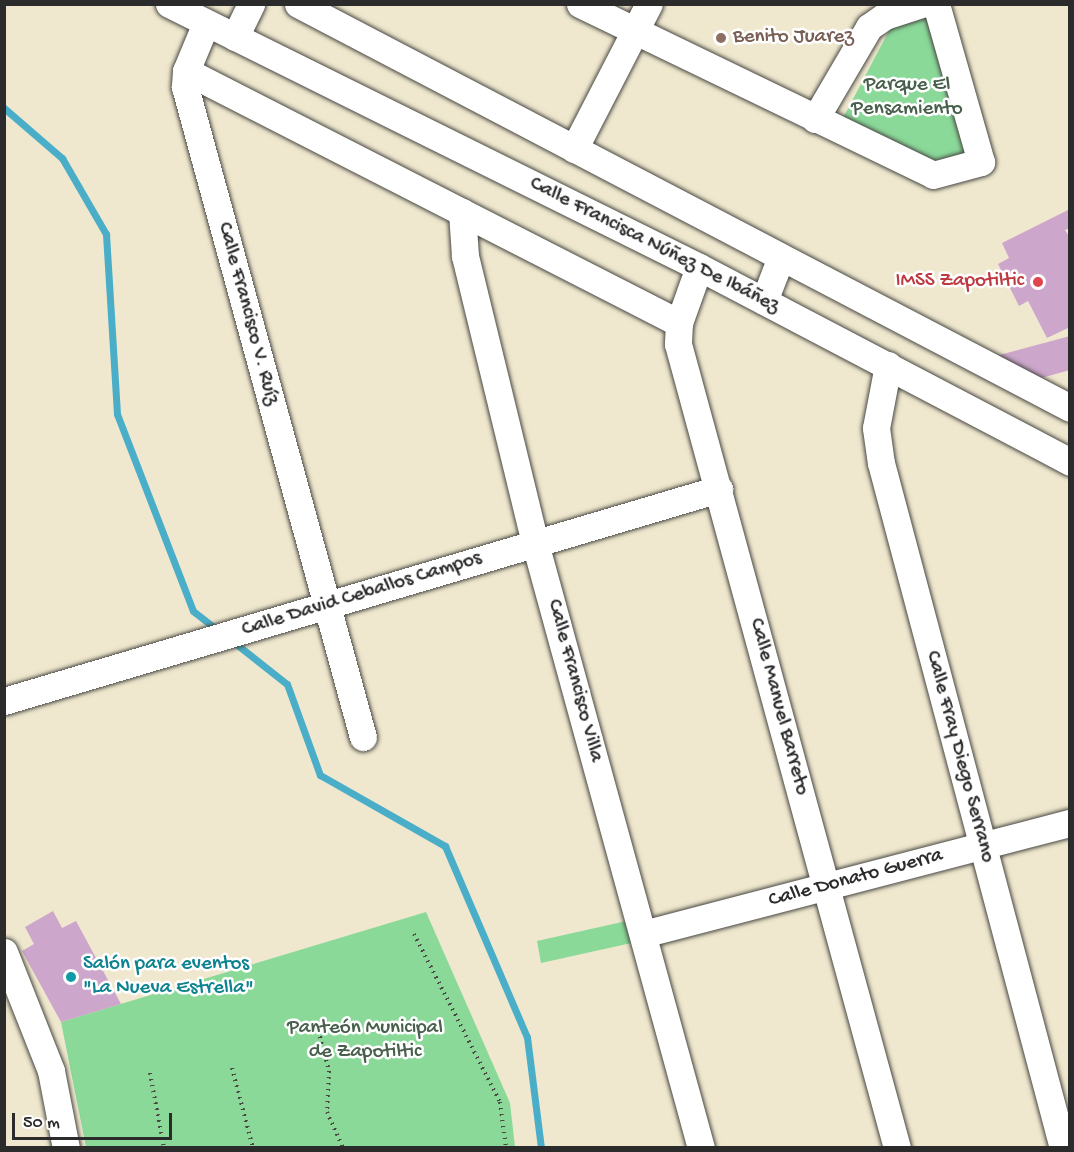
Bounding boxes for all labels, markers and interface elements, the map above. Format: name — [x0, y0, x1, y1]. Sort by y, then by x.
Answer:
place label: Benito Juarez — [733, 25, 854, 51]
marker: Benito Juarez — [714, 31, 728, 45]
park label: Parque El Pensamiento — [851, 73, 963, 123]
street label: Calle Francisca Núñez De Ibáñez — [525, 172, 783, 320]
street label: Calle Francisco V. Ruíz — [210, 220, 284, 408]
place label: IMSS Zapotiltic — [895, 269, 1024, 295]
marker: IMSS Zapotiltic — [1029, 273, 1047, 291]
street label: Calle David Ceballos Campos — [239, 547, 485, 643]
street label: Calle Francisco Villa — [540, 597, 608, 765]
street label: Calle Manuel Barreto — [742, 616, 814, 798]
street label: Calle Fray Diego Serrano — [919, 648, 999, 866]
street label: Calle Donato Guerra — [766, 844, 946, 914]
place label: Salón para eventos "La Nueva Estrella" — [83, 952, 254, 1002]
marker: Salón para eventos "La Nueva Estrella" — [64, 970, 78, 984]
park label: Panteón Municipal de Zapotiltic — [287, 1016, 443, 1066]
scale bar — [15, 1101, 176, 1139]
text: 50 m — [23, 1113, 60, 1134]

